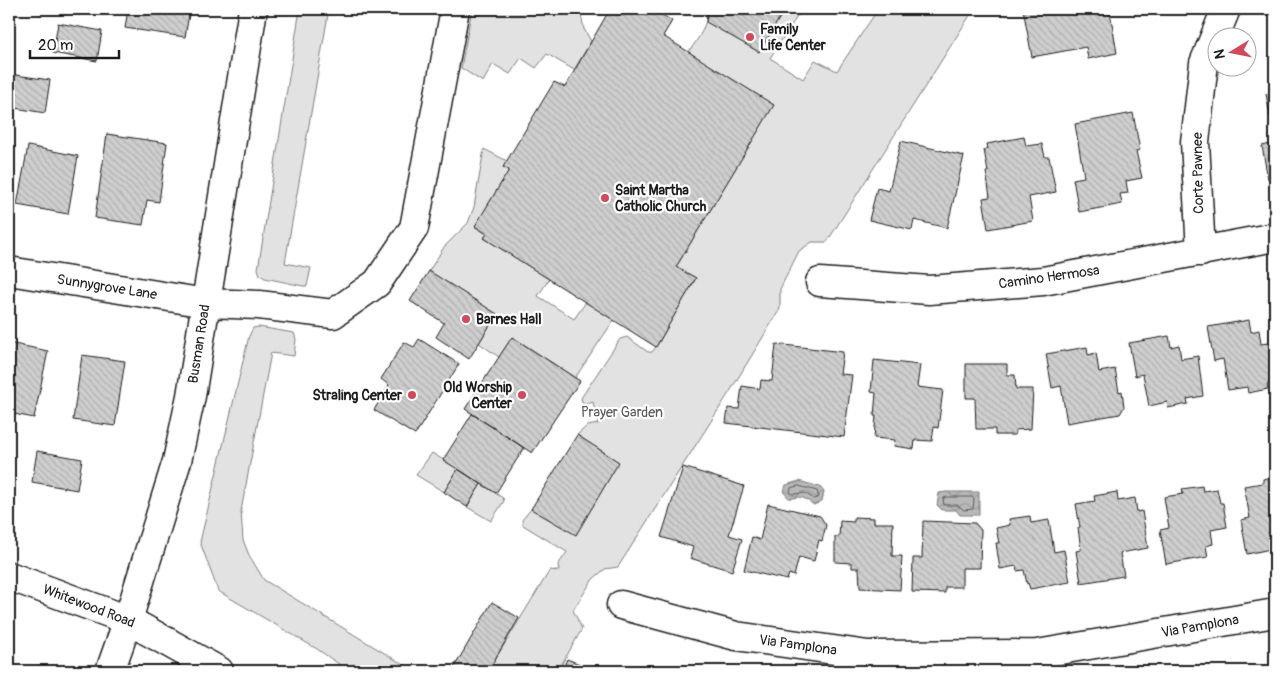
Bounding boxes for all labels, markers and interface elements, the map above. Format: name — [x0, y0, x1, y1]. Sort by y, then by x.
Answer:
place label: Family Life Center — [760, 21, 827, 54]
scale bar — [30, 28, 119, 60]
north arrow — [1206, 28, 1256, 78]
marker: Family Life Center — [744, 31, 756, 43]
text: 20 m — [38, 36, 73, 55]
text: N — [1210, 48, 1229, 60]
street label: Corte Pawnee — [1189, 132, 1207, 214]
place label: Saint Martha Catholic Church — [615, 182, 707, 215]
marker: Saint Martha Catholic Church — [599, 192, 611, 204]
street label: Camino Hermosa — [997, 262, 1101, 292]
street label: Sunnygrove Lane — [56, 271, 158, 303]
street label: Busman Road — [184, 303, 214, 385]
place label: Barnes Hall — [476, 311, 542, 328]
marker: Barnes Hall — [460, 313, 472, 325]
place label: Old Worship Center — [443, 379, 513, 412]
place label: Straling Center — [312, 387, 403, 404]
marker: Straling Center — [406, 389, 418, 401]
marker: Old Worship Center — [516, 389, 528, 401]
park label: Prayer Garden — [581, 404, 663, 421]
street label: Whitewood Road — [41, 581, 137, 631]
street label: Via Pamplona — [1160, 611, 1240, 641]
street label: Via Pamplona — [758, 631, 838, 659]

